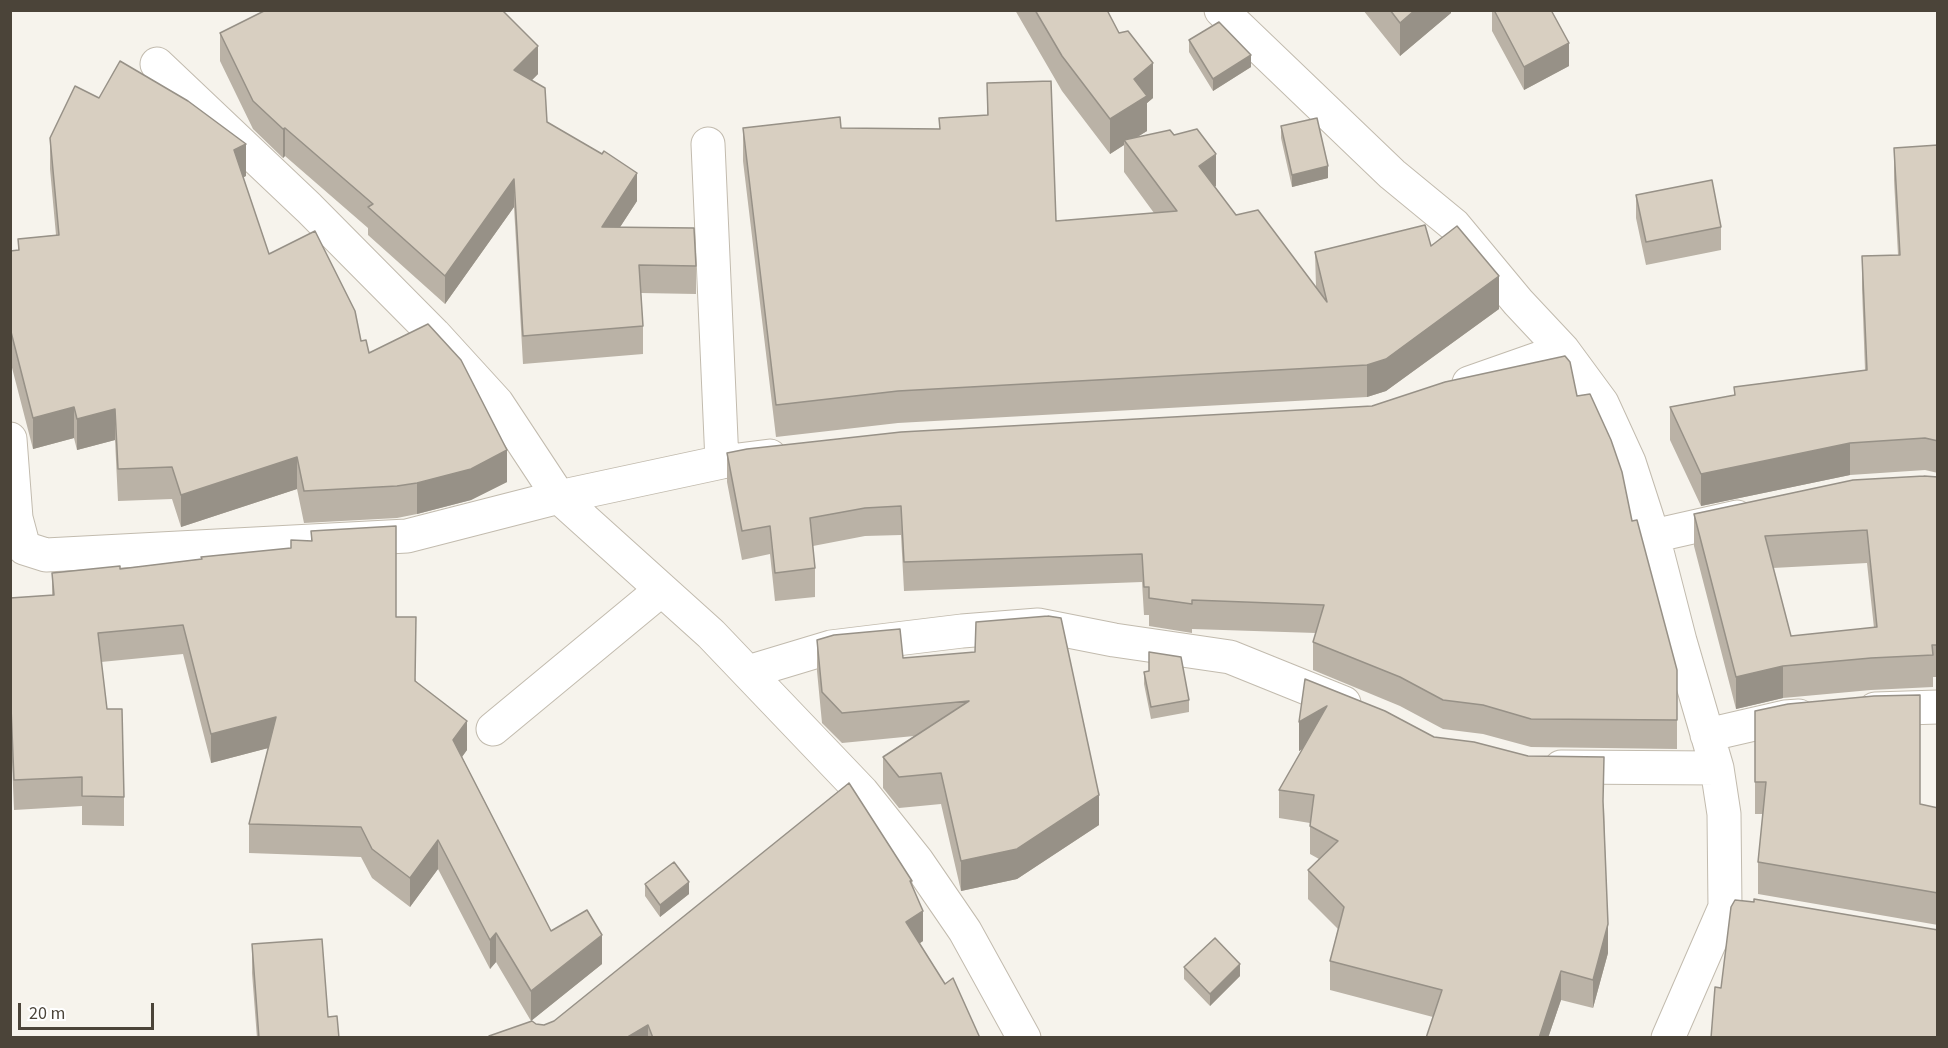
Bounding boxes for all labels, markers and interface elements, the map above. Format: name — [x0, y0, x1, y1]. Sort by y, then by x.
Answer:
scale bar — [21, 991, 158, 1029]
text: 20 m — [29, 1001, 65, 1026]

